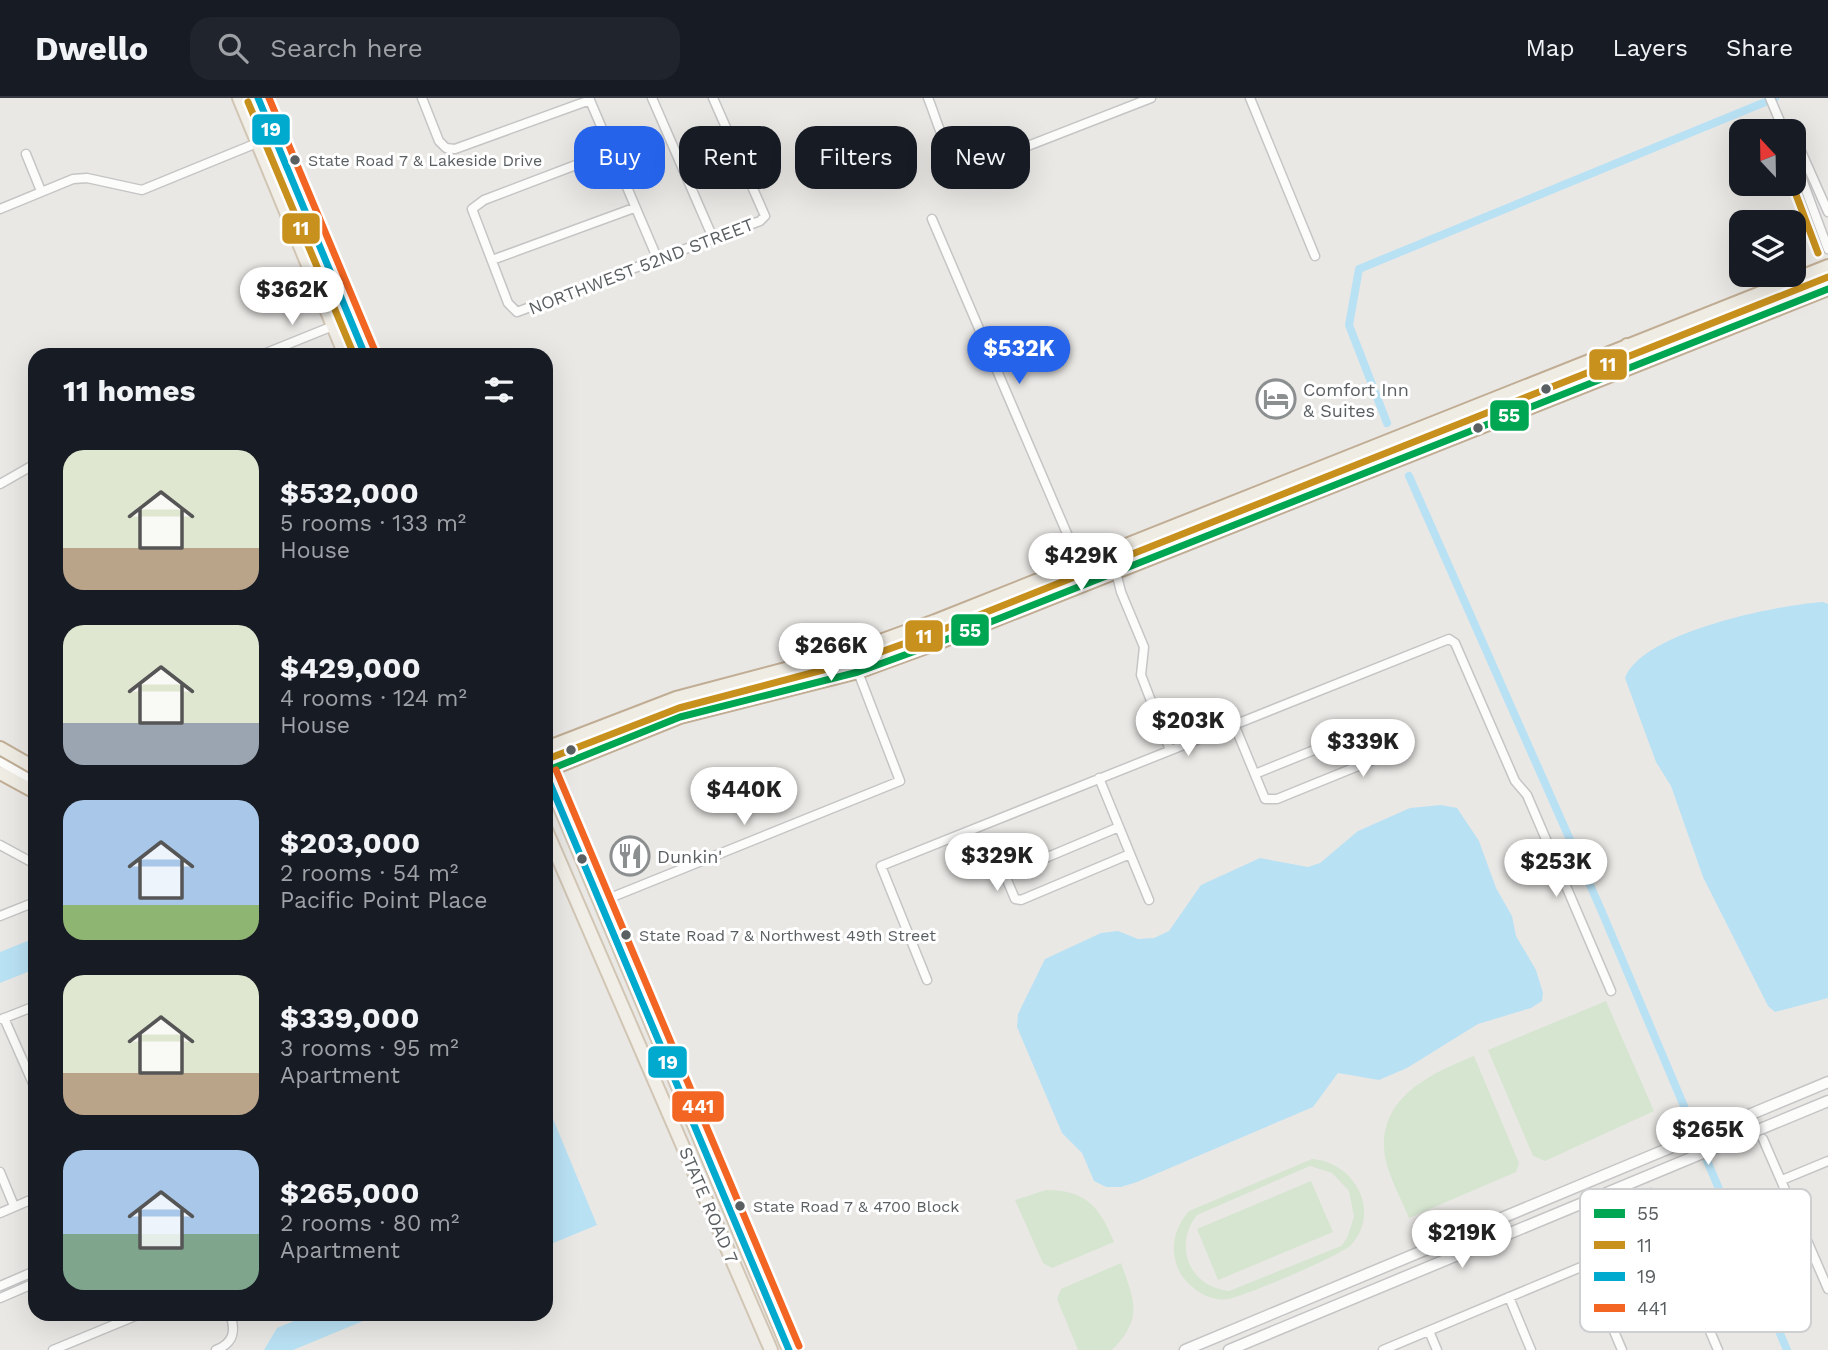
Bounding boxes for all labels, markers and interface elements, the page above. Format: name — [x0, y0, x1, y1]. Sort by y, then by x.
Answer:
search box — [190, 17, 680, 80]
text: Dwello — [35, 29, 148, 68]
icon: search — [214, 29, 252, 67]
text: Search here — [270, 33, 423, 63]
text: Map — [1526, 34, 1574, 62]
text: Layers — [1612, 34, 1688, 62]
text: Share — [1726, 34, 1793, 62]
line badge: 19 — [251, 113, 291, 146]
text: 19 — [261, 118, 281, 141]
north arrow — [1729, 119, 1806, 196]
map controls — [1729, 119, 1806, 287]
chip: Buy — [574, 126, 665, 189]
chip: Rent — [679, 126, 781, 189]
chip: Filters — [795, 126, 917, 189]
chip: New — [931, 126, 1030, 189]
place label: State Road 7 & Lakeside Drive — [308, 151, 542, 170]
marker: State Road 7 & Lakeside Drive — [288, 153, 302, 167]
button: layers — [1729, 210, 1806, 287]
line badge: 11 — [281, 212, 321, 245]
street label: NORTHWEST 52ND STREET — [525, 213, 757, 319]
text: 11 — [293, 217, 309, 240]
pin: $362K — [243, 268, 341, 327]
text: $362K — [256, 276, 328, 303]
pin: $532K — [970, 327, 1068, 386]
text: $532K — [983, 335, 1055, 362]
line badge: 11 — [1588, 348, 1628, 381]
text: 11 — [1600, 353, 1616, 376]
icon: filters — [480, 371, 518, 409]
text: 11 homes — [63, 373, 196, 408]
hotel icon: Comfort Inn & Suites — [1255, 378, 1297, 420]
place label: Comfort Inn & Suites — [1303, 379, 1409, 421]
unlabelled marker — [1539, 382, 1553, 396]
line badge: 55 — [1489, 399, 1530, 432]
text: 55 — [1498, 404, 1520, 427]
unlabelled marker — [1471, 421, 1485, 435]
text: $532,000 — [280, 475, 419, 510]
icon: home — [119, 478, 203, 562]
text: 5 rooms · 133 m² — [280, 510, 466, 537]
pin: $429K — [1032, 533, 1130, 593]
text: House — [280, 537, 350, 564]
text: $429K — [1044, 542, 1118, 569]
line badge: 55 — [950, 613, 990, 647]
line badge: 11 — [904, 619, 944, 653]
text: 55 — [959, 619, 981, 642]
pin: $266K — [782, 624, 880, 683]
text: 11 — [916, 625, 932, 648]
text: $266K — [795, 632, 867, 659]
text: $429,000 — [280, 650, 421, 685]
icon: home — [119, 653, 203, 737]
text: 4 rooms · 124 m² — [280, 685, 467, 712]
pin: $203K — [1139, 698, 1237, 758]
text: $203K — [1152, 707, 1224, 734]
text: House — [280, 712, 350, 739]
pin: $339K — [1314, 720, 1412, 779]
text: $339K — [1327, 728, 1399, 755]
unlabelled marker — [564, 743, 578, 757]
pin: $440K — [695, 768, 793, 827]
text: $440K — [706, 776, 782, 803]
text: $203,000 — [280, 825, 420, 860]
icon: home — [119, 828, 203, 912]
pin: $329K — [948, 834, 1046, 893]
restaurant icon: Dunkin' — [609, 835, 651, 877]
pin: $253K — [1507, 840, 1605, 899]
text: $329K — [961, 842, 1033, 869]
place label: Dunkin' — [657, 846, 722, 867]
text: $253K — [1520, 848, 1592, 875]
unlabelled marker — [575, 852, 589, 866]
text: 2 rooms · 54 m² — [280, 860, 458, 887]
text: Pacific Point Place — [280, 887, 487, 914]
place label: State Road 7 & Northwest 49th Street — [639, 926, 936, 945]
marker: State Road 7 & Northwest 49th Street — [619, 928, 633, 942]
text: $339,000 — [280, 1000, 420, 1035]
icon: home — [119, 1003, 203, 1087]
text: 3 rooms · 95 m² — [280, 1035, 459, 1062]
line badge: 19 — [647, 1045, 688, 1079]
text: 19 — [658, 1051, 678, 1074]
text: Apartment — [280, 1062, 400, 1089]
line badge: 441 — [671, 1090, 725, 1123]
text: 441 — [682, 1095, 714, 1118]
pin: $265K — [1659, 1108, 1757, 1167]
text: $265K — [1672, 1116, 1744, 1143]
street label: STATE ROAD 7 — [675, 1144, 743, 1266]
text: $265,000 — [280, 1175, 419, 1210]
icon: home — [119, 1178, 203, 1262]
legend — [1580, 1189, 1811, 1332]
place label: State Road 7 & 4700 Block — [753, 1197, 959, 1216]
marker: State Road 7 & 4700 Block — [733, 1199, 747, 1213]
text: 55 — [1637, 1202, 1659, 1225]
text: 2 rooms · 80 m² — [280, 1210, 459, 1237]
pin: $219K — [1413, 1210, 1511, 1270]
text: $219K — [1428, 1219, 1496, 1246]
text: 11 — [1637, 1234, 1652, 1257]
text: Apartment — [280, 1237, 400, 1264]
text: 19 — [1637, 1265, 1656, 1288]
text: 441 — [1637, 1297, 1667, 1320]

